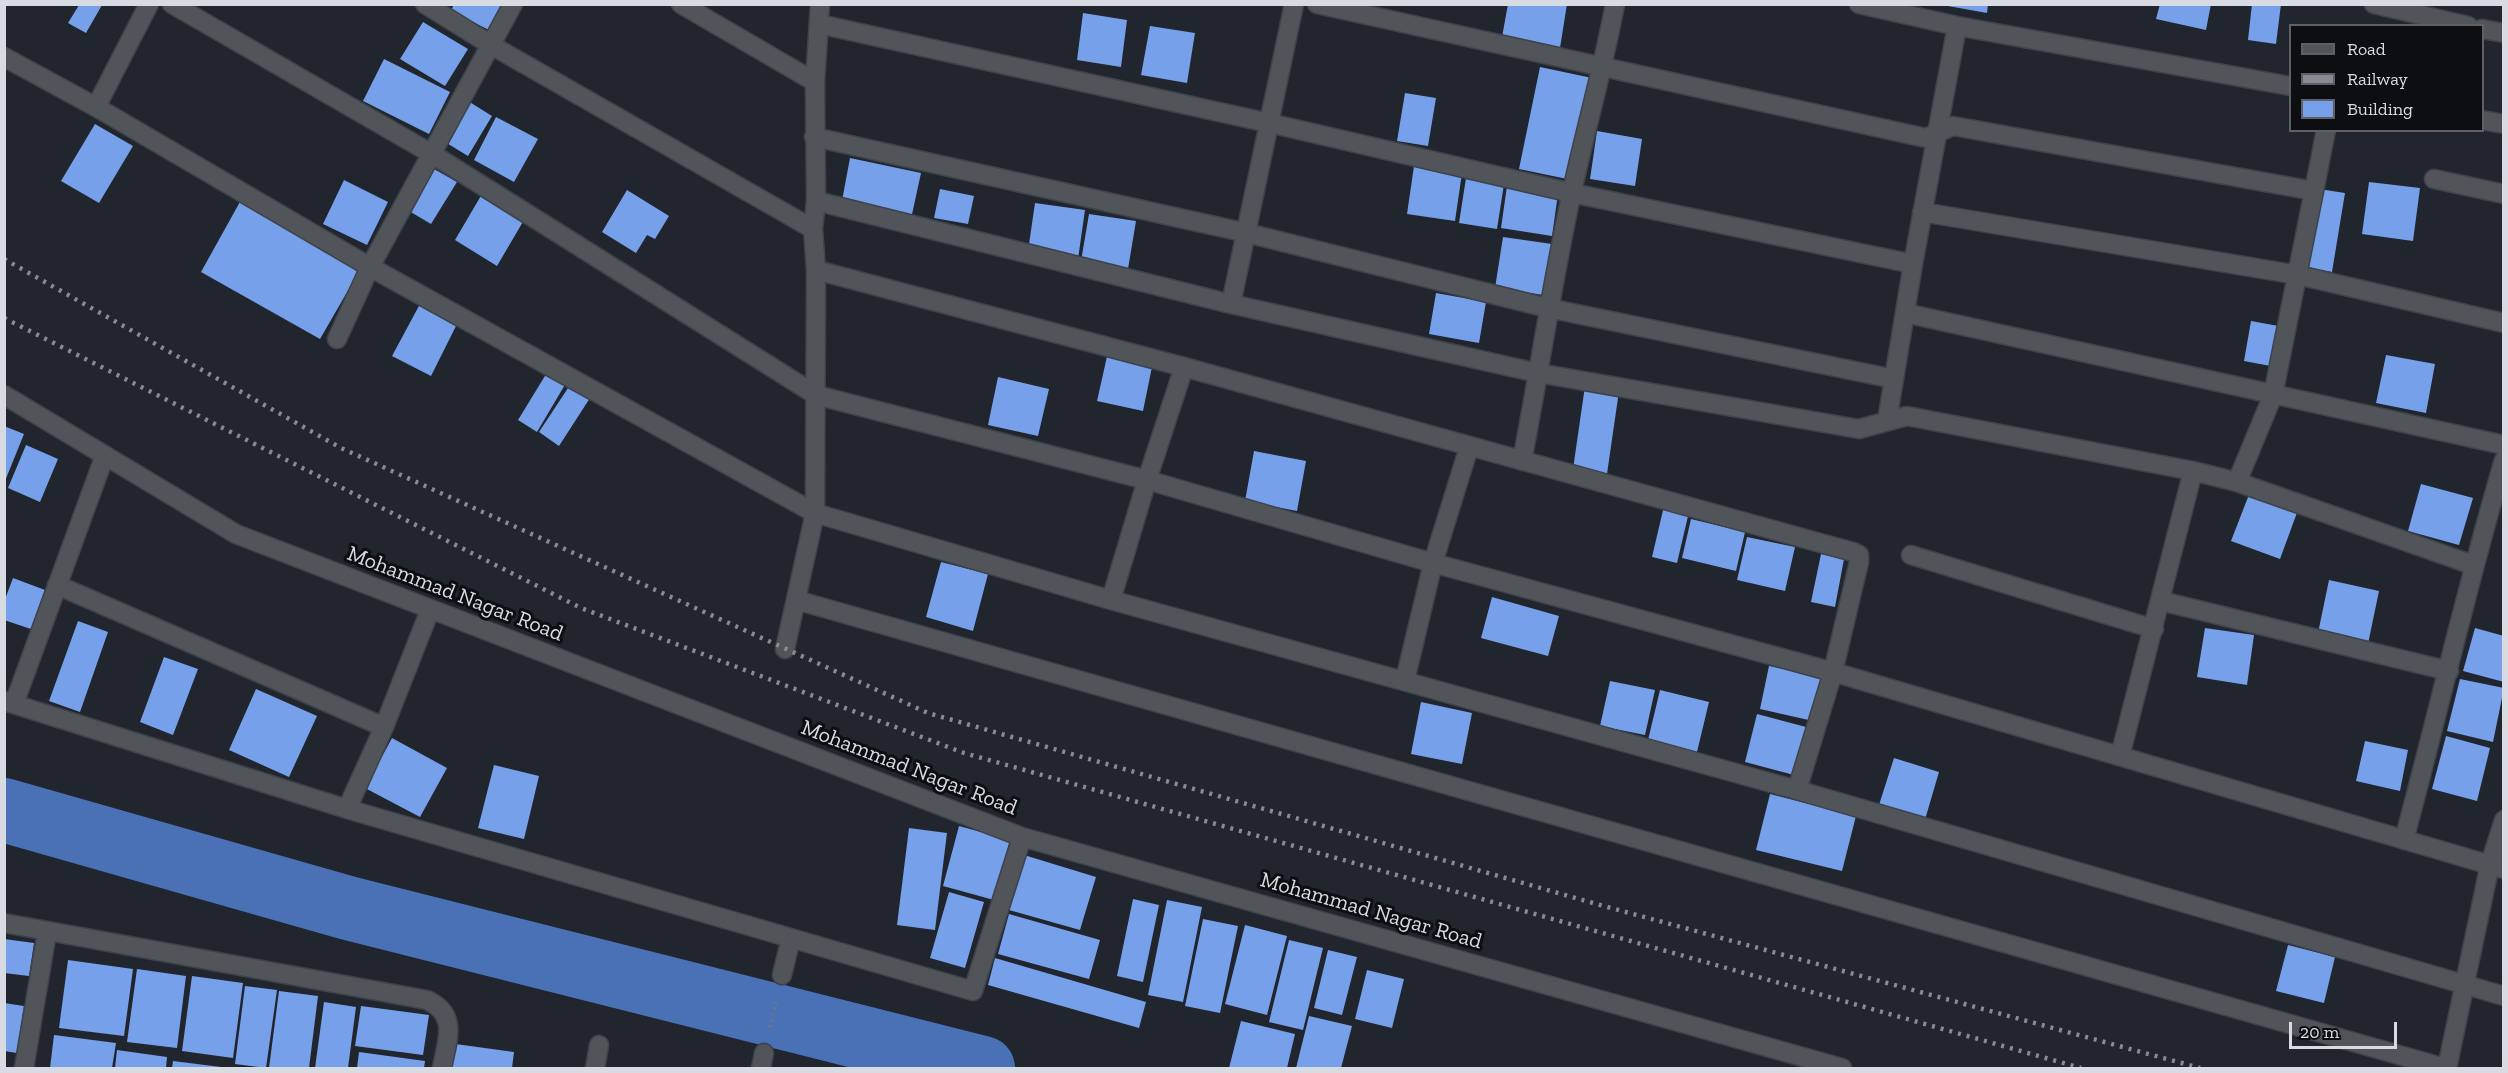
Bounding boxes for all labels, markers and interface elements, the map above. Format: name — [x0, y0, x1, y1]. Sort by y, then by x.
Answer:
legend — [2289, 24, 2484, 132]
text: Road — [2347, 38, 2386, 60]
text: Railway — [2347, 68, 2408, 90]
text: Building — [2347, 98, 2413, 120]
street label: Mohammad Nagar Road — [343, 541, 567, 647]
street label: Mohammad Nagar Road — [797, 715, 1021, 821]
street label: Mohammad Nagar Road — [1257, 867, 1485, 955]
scale bar — [2292, 1010, 2400, 1048]
text: 20 m — [2300, 1021, 2339, 1043]

